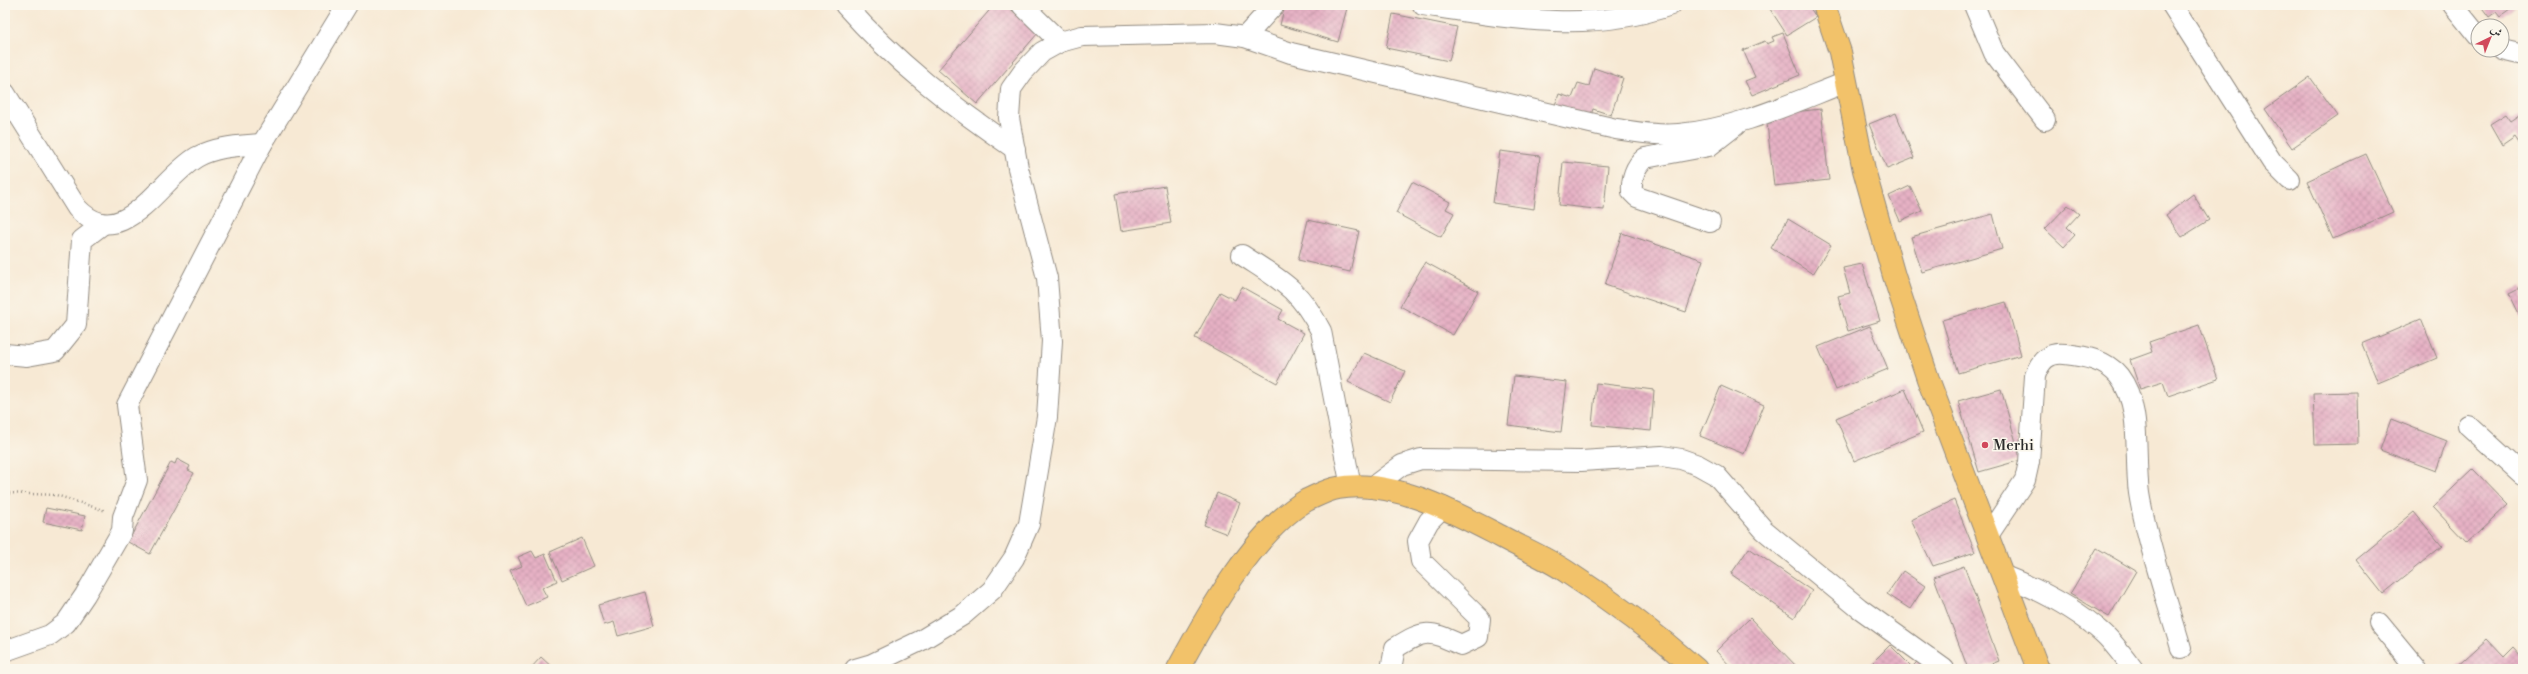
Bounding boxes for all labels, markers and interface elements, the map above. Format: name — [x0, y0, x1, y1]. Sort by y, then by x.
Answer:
north arrow — [2470, 18, 2510, 58]
text: ش — [2487, 23, 2505, 40]
place label: Merhi — [1993, 436, 2034, 455]
marker: Merhi — [1980, 440, 1990, 450]

